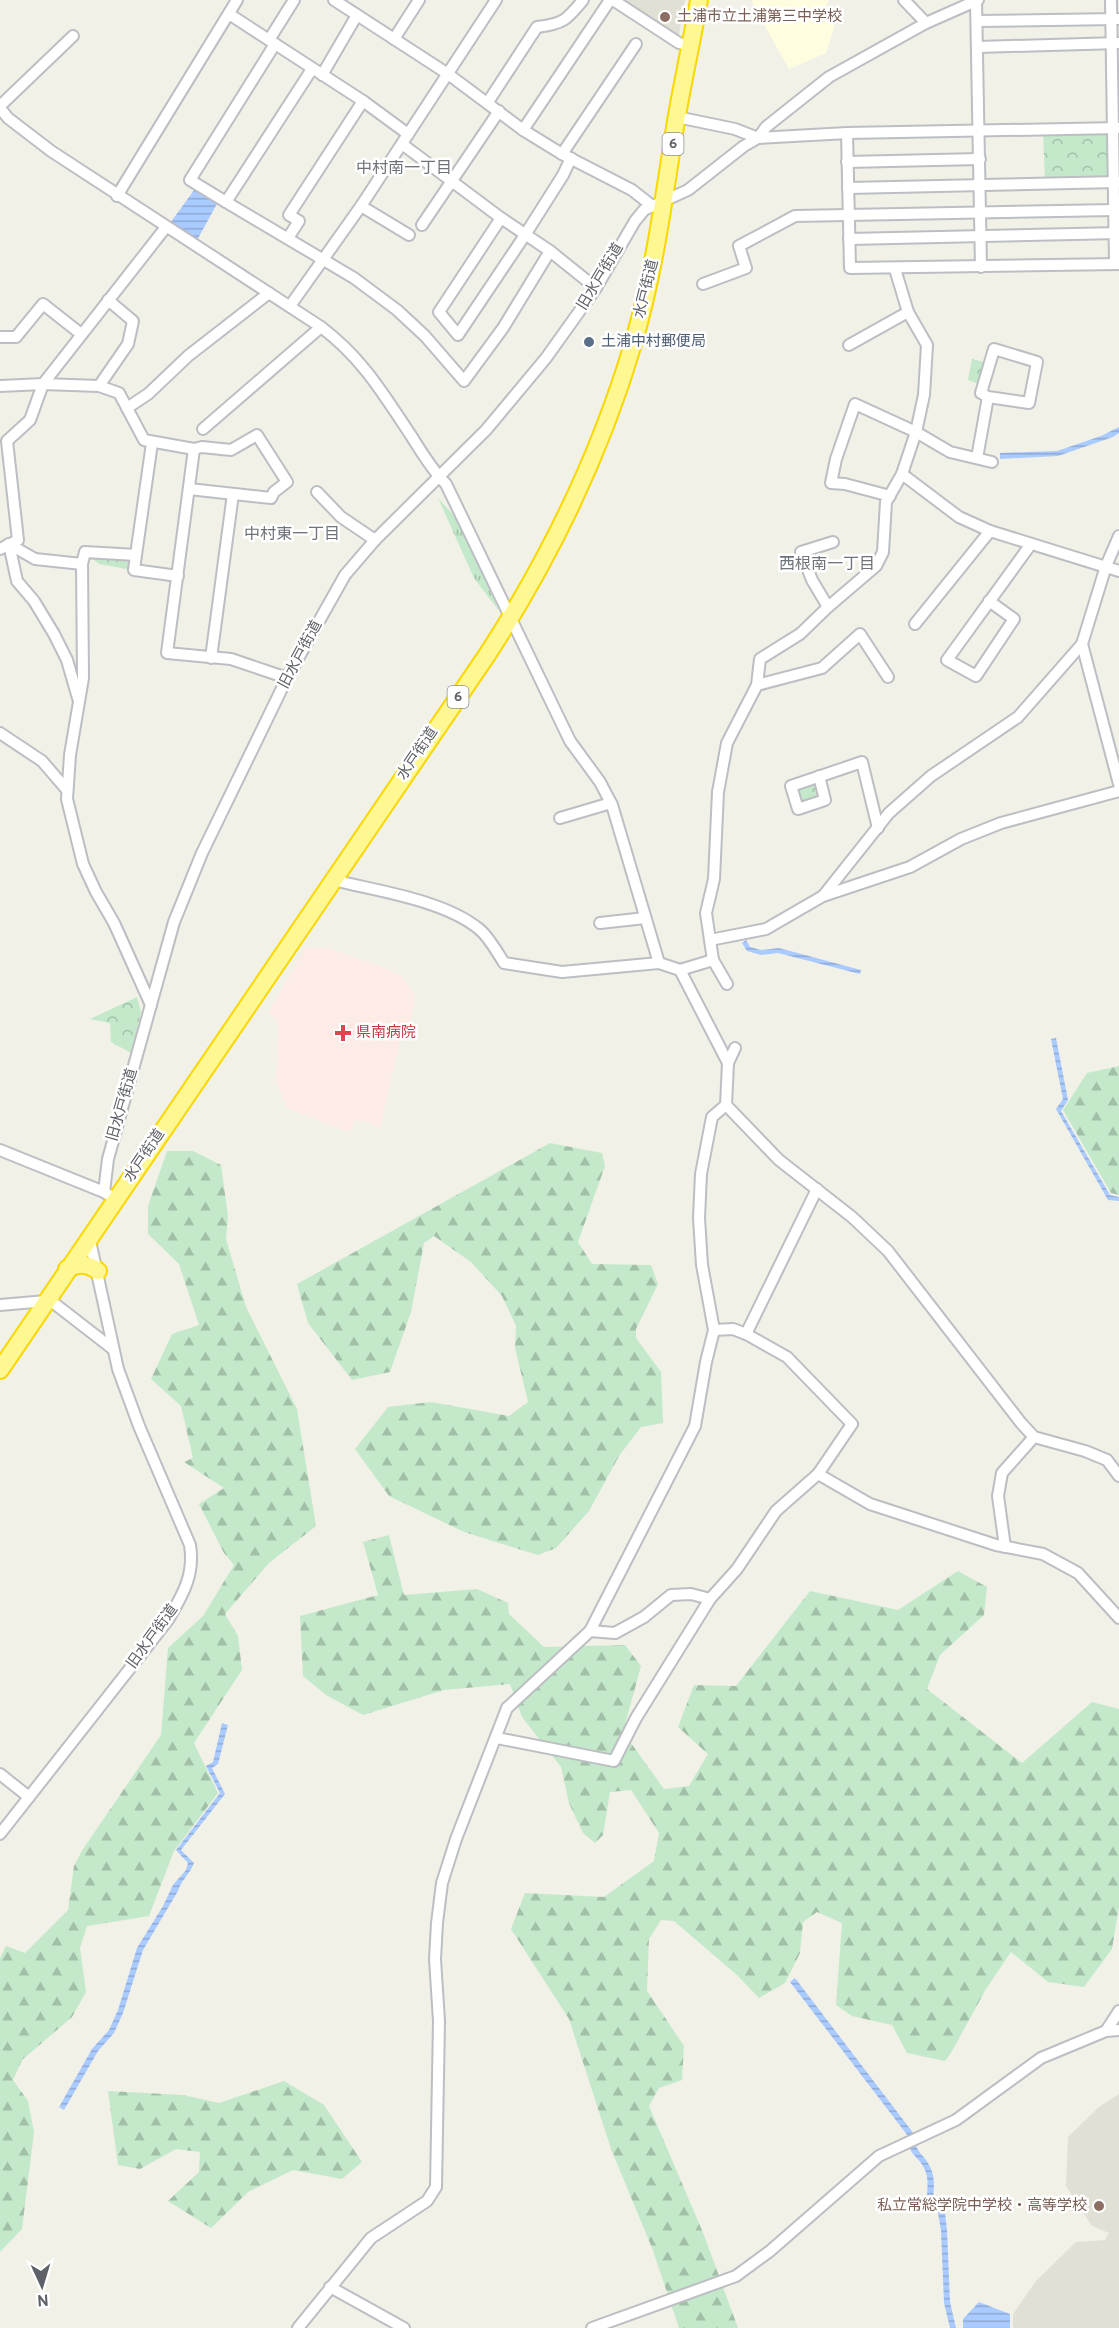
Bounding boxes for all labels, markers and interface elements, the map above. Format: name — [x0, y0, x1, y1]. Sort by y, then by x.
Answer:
place label: 土浦市立土浦第三中学校 — [677, 7, 842, 27]
marker: 土浦市立土浦第三中学校 — [658, 10, 672, 24]
road number: 6 — [662, 133, 684, 155]
district label: 中村南一丁目 — [356, 159, 452, 179]
street label: 旧水戸街道 — [574, 240, 628, 314]
street label: 水戸街道 — [631, 258, 663, 320]
place label: 土浦中村郵便局 — [601, 332, 706, 352]
marker: 土浦中村郵便局 — [582, 335, 596, 349]
district label: 中村東一丁目 — [244, 525, 340, 545]
district label: 西根南一丁目 — [779, 555, 875, 575]
street label: 旧水戸街道 — [275, 617, 327, 693]
road number: 6 — [448, 686, 468, 708]
street label: 水戸街道 — [393, 724, 443, 784]
marker: 県南病院 — [334, 1024, 352, 1042]
place label: 県南病院 — [356, 1024, 416, 1043]
street label: 旧水戸街道 — [104, 1066, 142, 1144]
street label: 水戸街道 — [120, 1126, 170, 1186]
street label: 旧水戸街道 — [123, 1601, 183, 1673]
place label: 私立常総学院中学校・高等学校 — [877, 2197, 1087, 2216]
marker: 私立常総学院中学校・高等学校 — [1092, 2199, 1106, 2213]
north arrow — [12, 2256, 72, 2316]
text: N — [36, 2289, 49, 2309]

